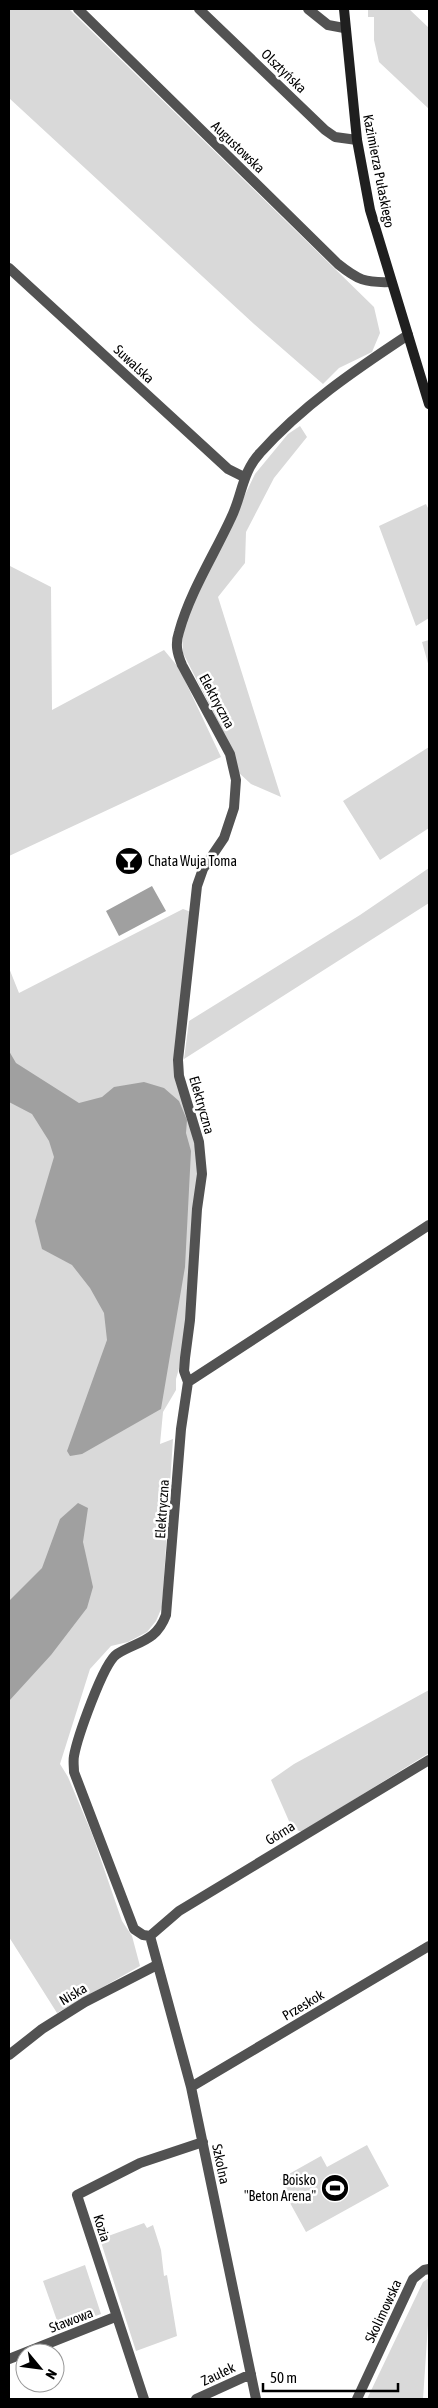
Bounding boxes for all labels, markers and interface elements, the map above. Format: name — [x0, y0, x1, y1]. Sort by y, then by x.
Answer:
street label: Olsztyńska — [258, 46, 310, 96]
street label: Kazimierza Pułaskiego — [360, 113, 398, 229]
street label: Augustowska — [208, 118, 268, 176]
street label: Suwalska — [111, 342, 157, 386]
street label: Elektryczna — [196, 671, 238, 731]
bar icon: Chata Wuja Toma — [114, 846, 144, 876]
place label: Chata Wuja Toma — [148, 853, 237, 869]
street label: Elektryczna — [186, 1074, 218, 1136]
street label: Elektryczna — [152, 1479, 172, 1539]
street label: Górna — [262, 1818, 298, 1848]
street label: Niska — [56, 1980, 90, 2008]
street label: Przeskok — [279, 1986, 327, 2024]
street label: Szkolna — [209, 2143, 233, 2185]
place label: Boisko "Beton Arena" — [244, 2172, 316, 2204]
sports icon: Boisko "Beton Arena" — [320, 2173, 350, 2203]
street label: Kozia — [90, 2212, 114, 2244]
street label: Skolimowska — [361, 2277, 405, 2345]
street label: Stawowa — [47, 2304, 95, 2336]
north arrow — [15, 2343, 65, 2393]
street label: Zaułek — [198, 2359, 238, 2389]
scale bar — [263, 2360, 398, 2392]
text: N — [42, 2367, 60, 2382]
text: 50 m — [270, 2369, 297, 2386]

